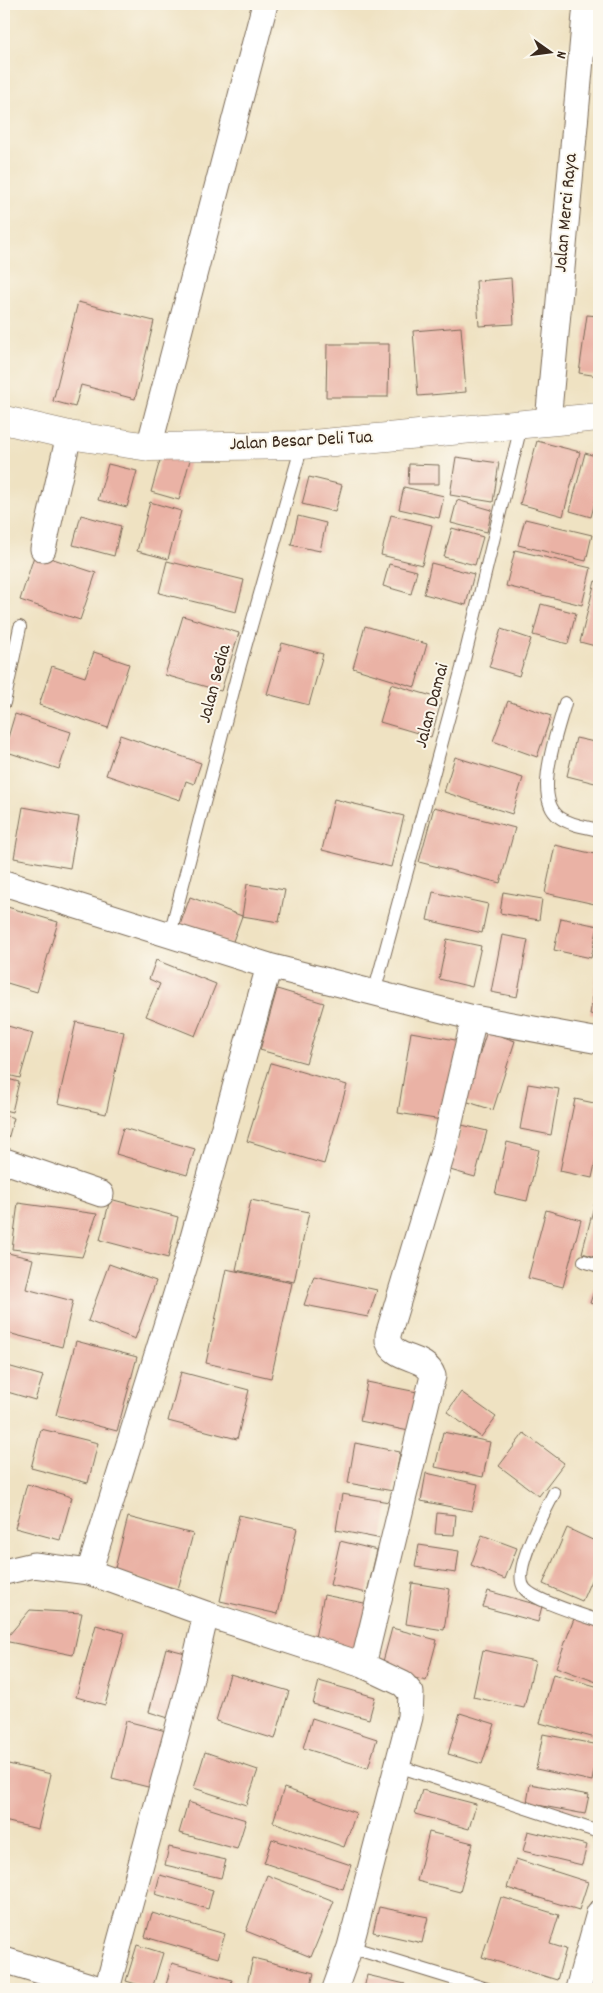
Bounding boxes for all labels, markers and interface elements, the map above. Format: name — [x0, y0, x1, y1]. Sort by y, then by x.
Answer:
north arrow — [526, 28, 576, 78]
text: N — [550, 49, 571, 61]
street label: Jalan Merci Raya — [548, 151, 586, 274]
street label: Jalan Besar Deli Tua — [229, 425, 374, 459]
street label: Jalan Sedia — [193, 641, 240, 726]
street label: Jalan Damai — [409, 660, 457, 751]

